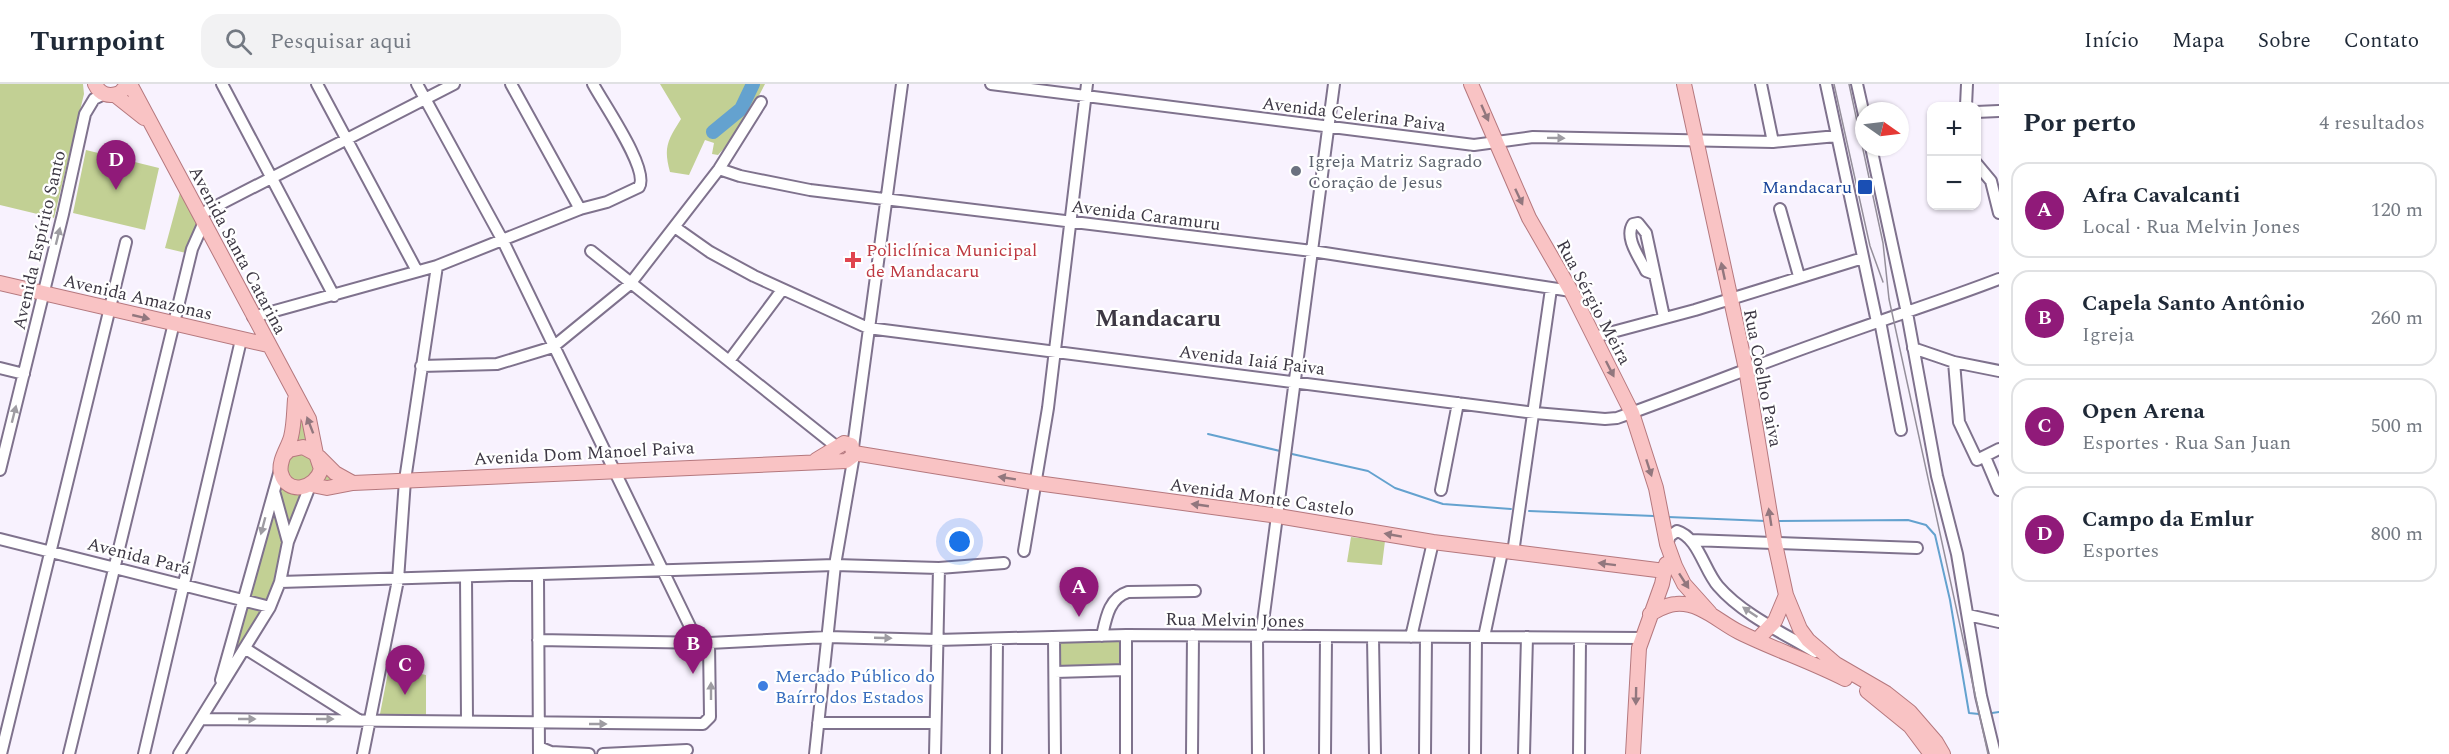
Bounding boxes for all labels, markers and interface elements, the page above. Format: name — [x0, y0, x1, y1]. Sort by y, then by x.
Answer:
search box — [201, 14, 621, 68]
text: Turnpoint — [30, 20, 165, 63]
icon: search — [222, 25, 255, 58]
text: Pesquisar aqui — [270, 25, 412, 58]
text: Início — [2084, 25, 2139, 57]
text: Mapa — [2172, 25, 2225, 57]
text: Sobre — [2258, 25, 2311, 57]
text: Contato — [2344, 25, 2419, 57]
street label: Avenida Celerina Paiva — [1261, 90, 1447, 139]
north arrow — [1855, 102, 1909, 156]
map controls — [1927, 102, 1981, 210]
button: + — [1927, 102, 1981, 156]
text: Por perto — [2023, 103, 2136, 143]
one-way arrow — [1481, 104, 1490, 122]
text: 4 resultados — [2319, 108, 2425, 138]
one-way arrow — [1546, 133, 1565, 142]
pin: D — [96, 141, 136, 190]
street label: Avenida Espírito Santo — [6, 148, 73, 333]
place label: Igreja Matriz Sagrado Coração de Jesus — [1308, 148, 1482, 196]
button: − — [1927, 156, 1981, 210]
street label: Avenida Santa Catarina — [182, 161, 294, 339]
marker: Igreja Matriz Sagrado Coração de Jesus — [1289, 164, 1303, 178]
place label: Mandacaru — [1762, 174, 1852, 201]
marker: Mandacaru — [1856, 178, 1874, 196]
text: Afra Cavalcanti — [2082, 179, 2240, 212]
one-way arrow — [1514, 188, 1524, 206]
street label: Avenida Caramuru — [1070, 193, 1222, 238]
text: A — [2037, 195, 2052, 225]
text: 120 m — [2371, 195, 2423, 225]
text: Local · Rua Melvin Jones — [2082, 212, 2300, 242]
one-way arrow — [53, 227, 63, 245]
street label: Rua Sérgio Meira — [1549, 235, 1638, 370]
place label: Policlínica Municipal de Mandacaru — [866, 237, 1037, 285]
marker: Policlínica Municipal de Mandacaru — [844, 251, 862, 269]
one-way arrow — [1718, 261, 1727, 280]
street label: Avenida Amazonas — [61, 267, 215, 328]
text: Capela Santo Antônio — [2082, 287, 2305, 320]
district label: Mandacaru — [1095, 301, 1221, 337]
text: B — [2037, 303, 2052, 333]
text: 260 m — [2371, 303, 2423, 333]
street label: Rua Coelho Paiva — [1736, 307, 1789, 450]
one-way arrow — [131, 313, 150, 322]
text: Igreja — [2082, 320, 2134, 350]
street label: Avenida Iaiá Paiva — [1177, 338, 1327, 383]
one-way arrow — [1605, 361, 1615, 378]
text: Open Arena — [2082, 395, 2205, 428]
one-way arrow — [10, 404, 20, 423]
text: C — [2037, 411, 2052, 441]
text: 500 m — [2371, 411, 2423, 441]
one-way arrow — [304, 416, 314, 434]
text: Esportes · Rua San Juan — [2082, 428, 2291, 458]
street label: Avenida Dom Manoel Paiva — [473, 434, 695, 473]
one-way arrow — [1645, 459, 1654, 477]
street label: Avenida Monte Castelo — [1168, 471, 1356, 524]
one-way arrow — [998, 474, 1017, 483]
one-way arrow — [1191, 500, 1210, 510]
text: Campo da Emlur — [2082, 503, 2254, 536]
one-way arrow — [1765, 508, 1774, 527]
one-way arrow — [258, 517, 268, 535]
text: D — [2036, 519, 2053, 549]
text: 800 m — [2371, 519, 2423, 549]
your location — [945, 527, 974, 556]
one-way arrow — [1383, 530, 1402, 539]
street label: Avenida Pará — [84, 531, 194, 582]
text: Esportes — [2082, 536, 2159, 566]
one-way arrow — [1597, 560, 1616, 569]
pin: A — [1060, 568, 1098, 617]
one-way arrow — [1678, 573, 1689, 589]
street label: Rua Melvin Jones — [1165, 606, 1305, 635]
one-way arrow — [1742, 607, 1758, 618]
pin: B — [674, 624, 712, 674]
one-way arrow — [873, 634, 892, 643]
pin: C — [386, 646, 424, 695]
place label: Mercado Público do Baírro dos Estados — [775, 663, 935, 711]
marker: Mercado Público do Baírro dos Estados — [756, 679, 770, 693]
one-way arrow — [706, 681, 716, 700]
one-way arrow — [1631, 686, 1640, 705]
one-way arrow — [238, 714, 257, 724]
one-way arrow — [316, 714, 335, 724]
one-way arrow — [588, 719, 607, 729]

